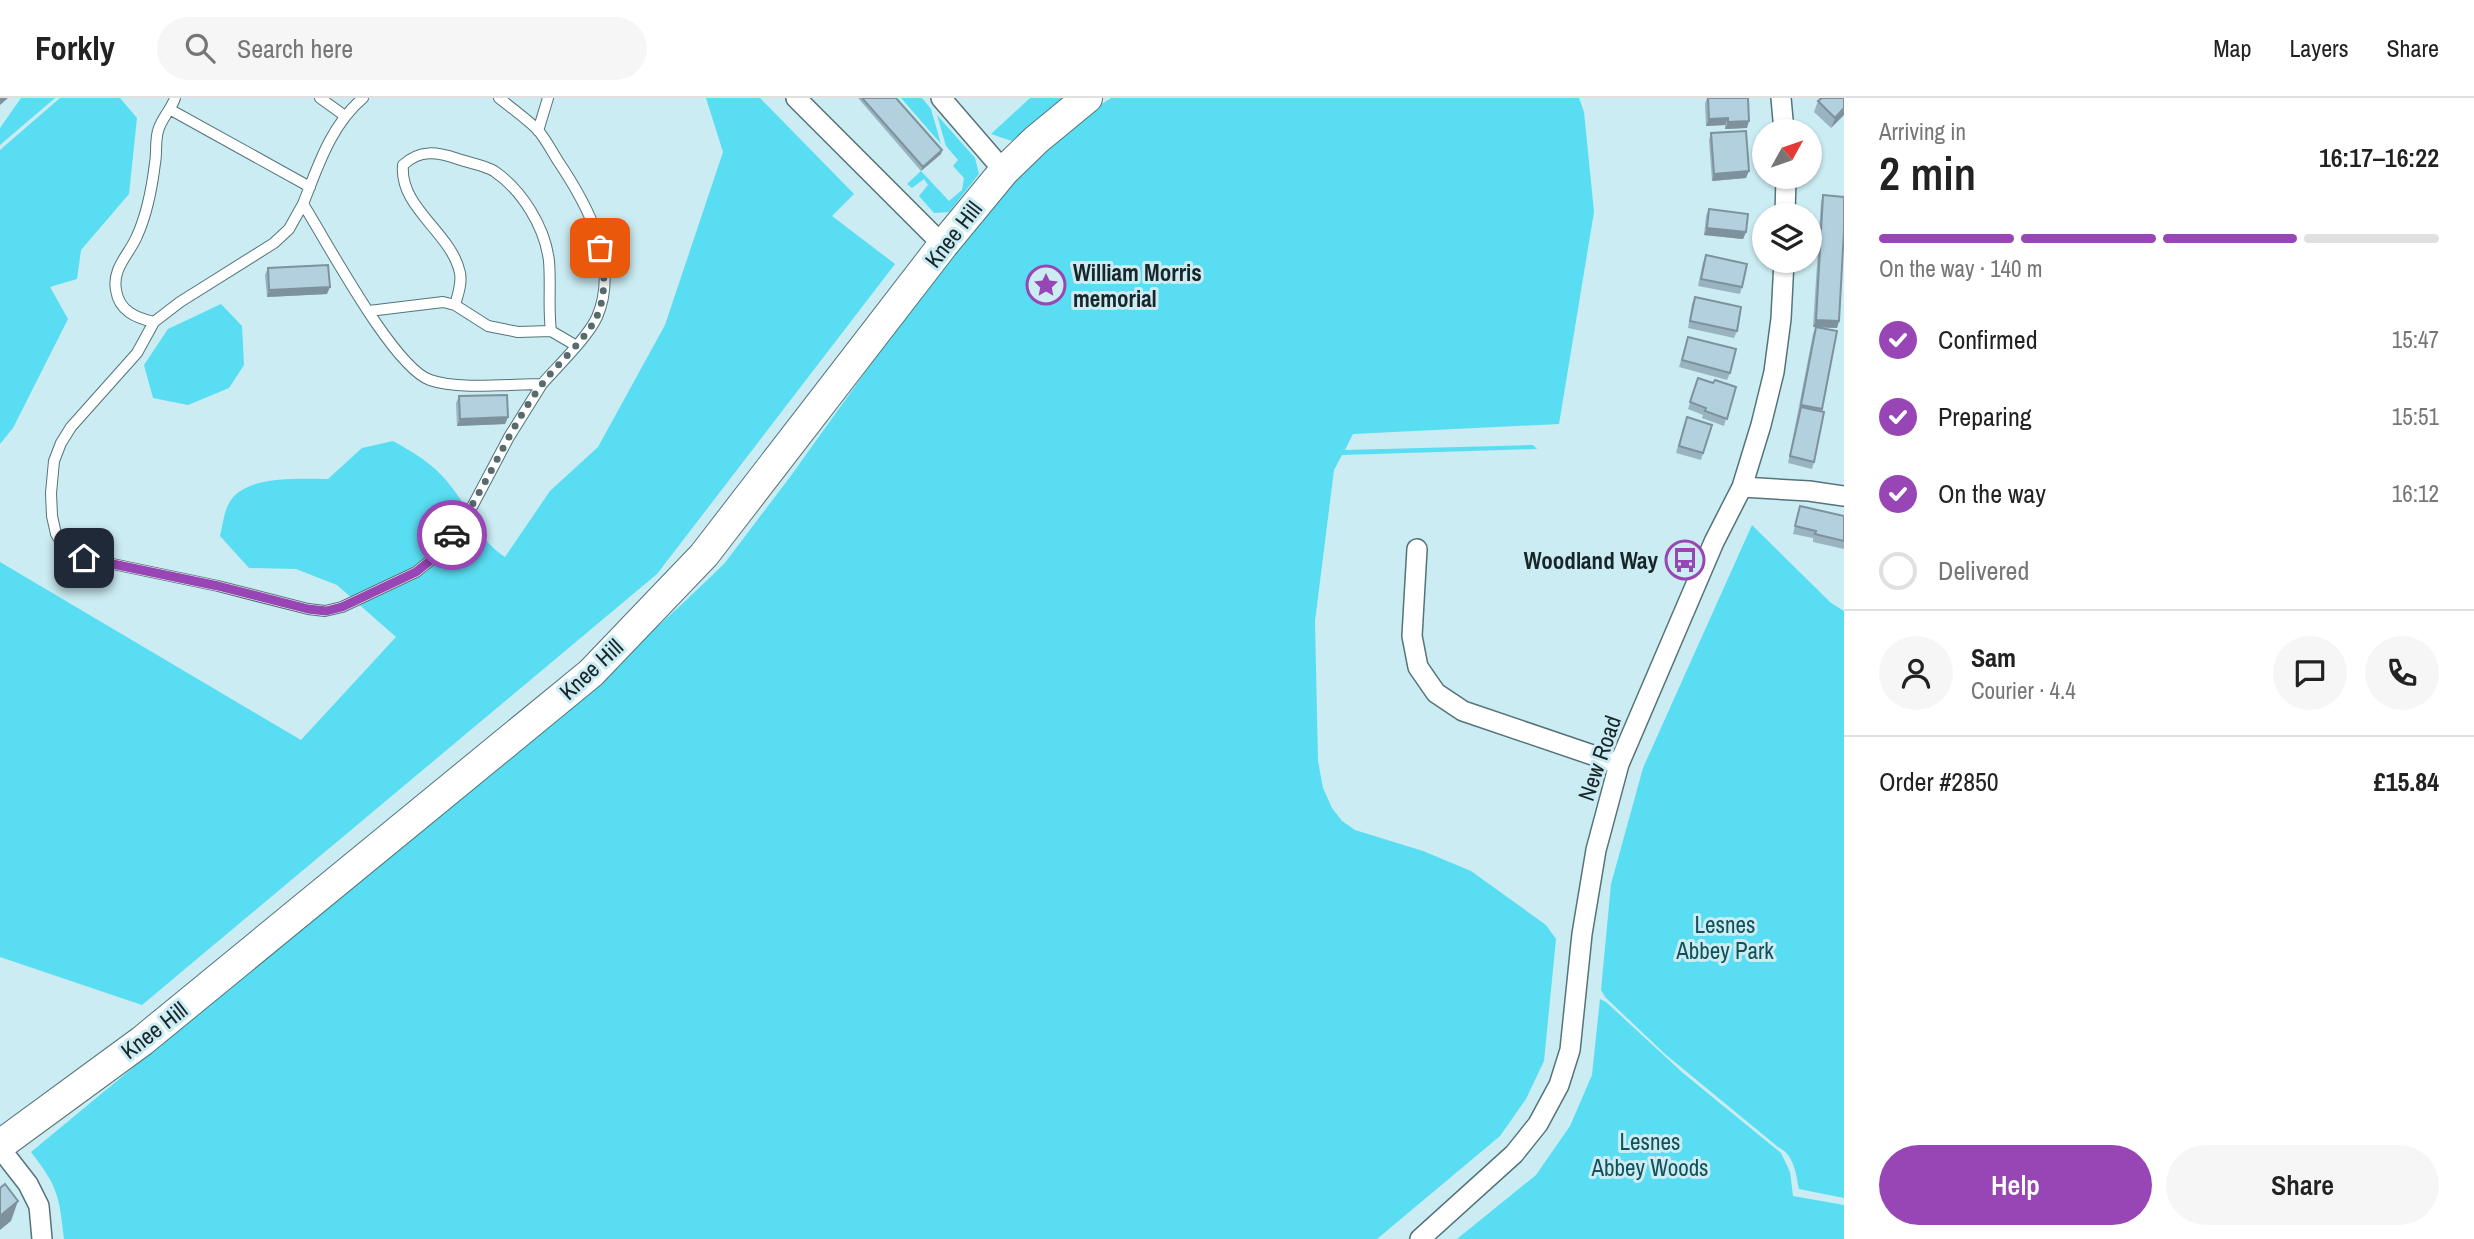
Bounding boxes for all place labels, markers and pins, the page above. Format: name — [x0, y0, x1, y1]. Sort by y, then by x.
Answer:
pin — [570, 218, 630, 278]
place label: William Morris memorial — [1073, 257, 1202, 314]
place icon: William Morris memorial — [1025, 264, 1067, 306]
pin — [54, 528, 114, 588]
bus stop icon: Woodland Way — [1664, 539, 1706, 581]
place label: Woodland Way — [1524, 545, 1658, 576]

